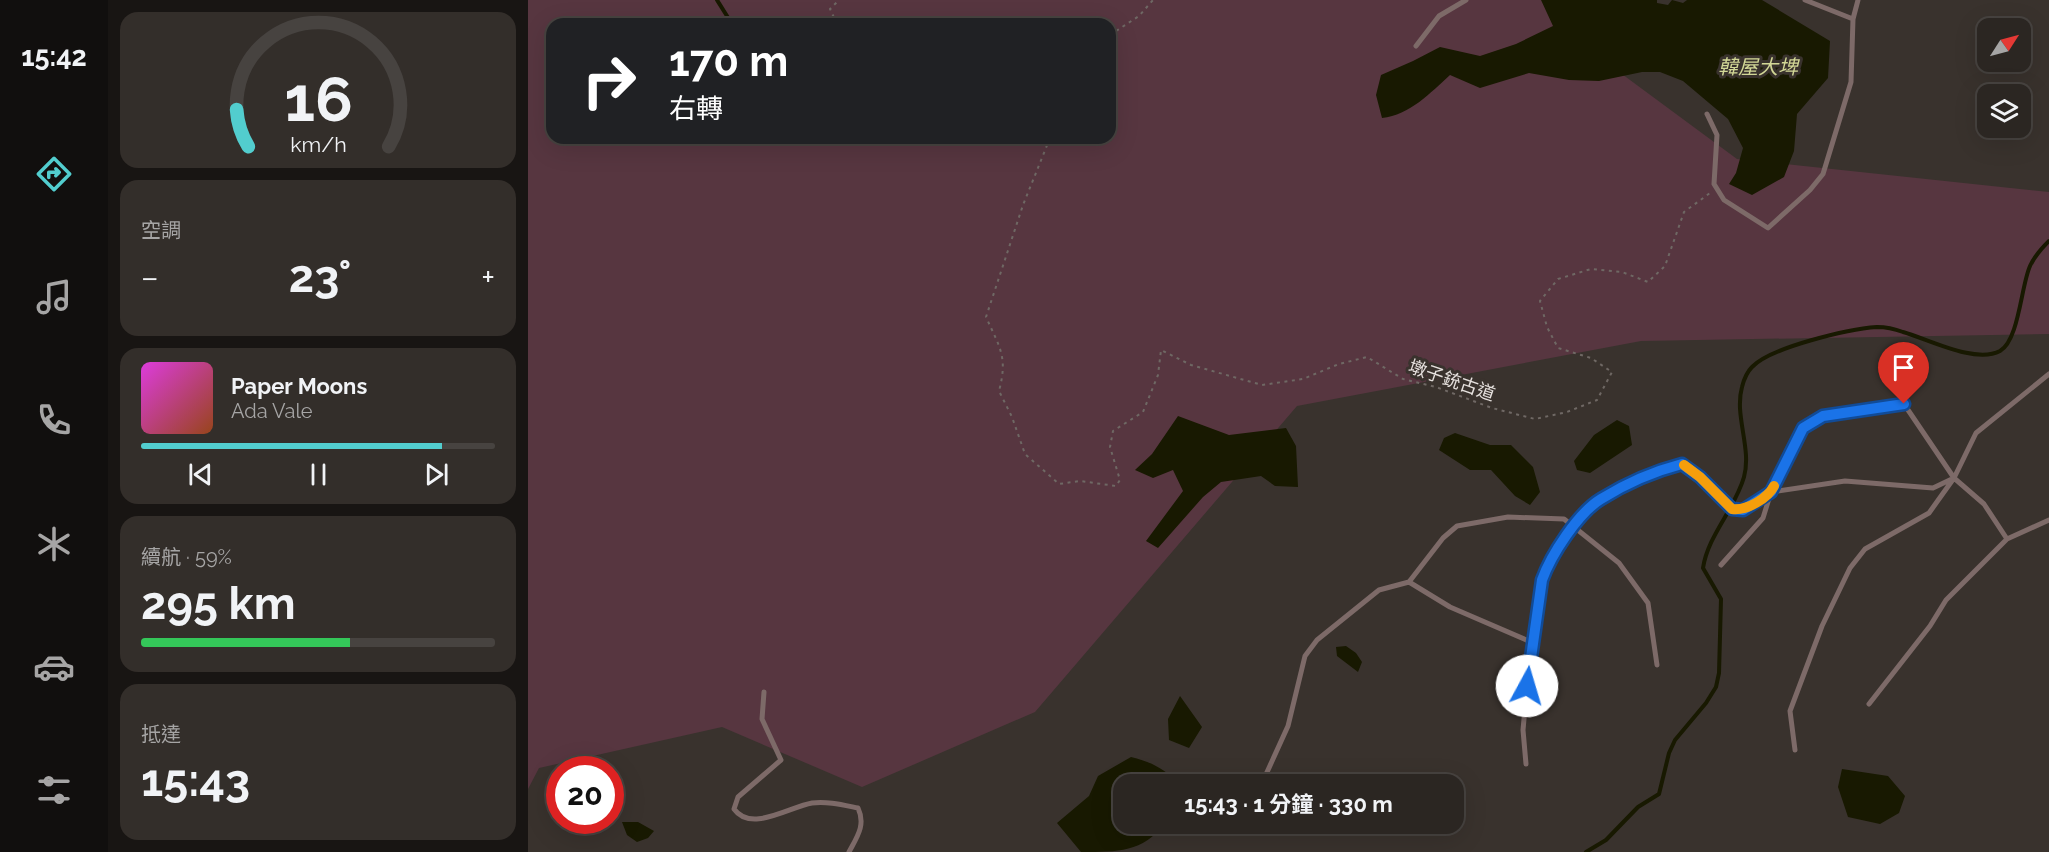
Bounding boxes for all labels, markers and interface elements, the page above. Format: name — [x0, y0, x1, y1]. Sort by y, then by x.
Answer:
north arrow — [1977, 18, 2031, 72]
map controls — [1977, 18, 2031, 138]
text: 170 m — [669, 37, 788, 86]
text: 15:42 — [21, 41, 87, 72]
icon: right — [570, 42, 648, 120]
water label: 韓屋大埤 — [1718, 55, 1800, 79]
text: 16 — [284, 62, 352, 136]
button: layers — [1977, 84, 2031, 138]
text: 右轉 — [669, 93, 723, 124]
text: km/h — [290, 132, 346, 157]
icon: directions — [33, 153, 75, 195]
text: 空調 — [141, 218, 181, 242]
text: 23° — [289, 250, 351, 303]
text: − — [141, 258, 159, 297]
text: + — [481, 258, 495, 297]
icon: music — [33, 276, 75, 318]
pin — [1878, 342, 1929, 404]
icon: arrive — [1887, 351, 1920, 384]
street label: 墩子銃古道 — [1406, 355, 1498, 405]
text: Paper Moons — [231, 373, 367, 399]
icon: phone — [33, 399, 75, 441]
text: Ada Vale — [231, 399, 313, 423]
icon: previous — [184, 458, 217, 491]
icon: pause — [302, 458, 335, 491]
icon: next — [420, 458, 453, 491]
icon: climate — [33, 523, 75, 565]
text: 續航 · 59% — [141, 545, 232, 569]
text: 295 km — [141, 577, 296, 630]
icon: car — [33, 646, 75, 688]
position arrow — [1495, 654, 1559, 718]
text: 抵達 — [141, 722, 181, 746]
text: 15:43 — [141, 754, 250, 807]
speed limit sign: 20 — [546, 756, 624, 834]
icon: filters — [33, 769, 75, 811]
text: 15:43 · 1 分鐘 · 330 m — [1184, 791, 1393, 817]

